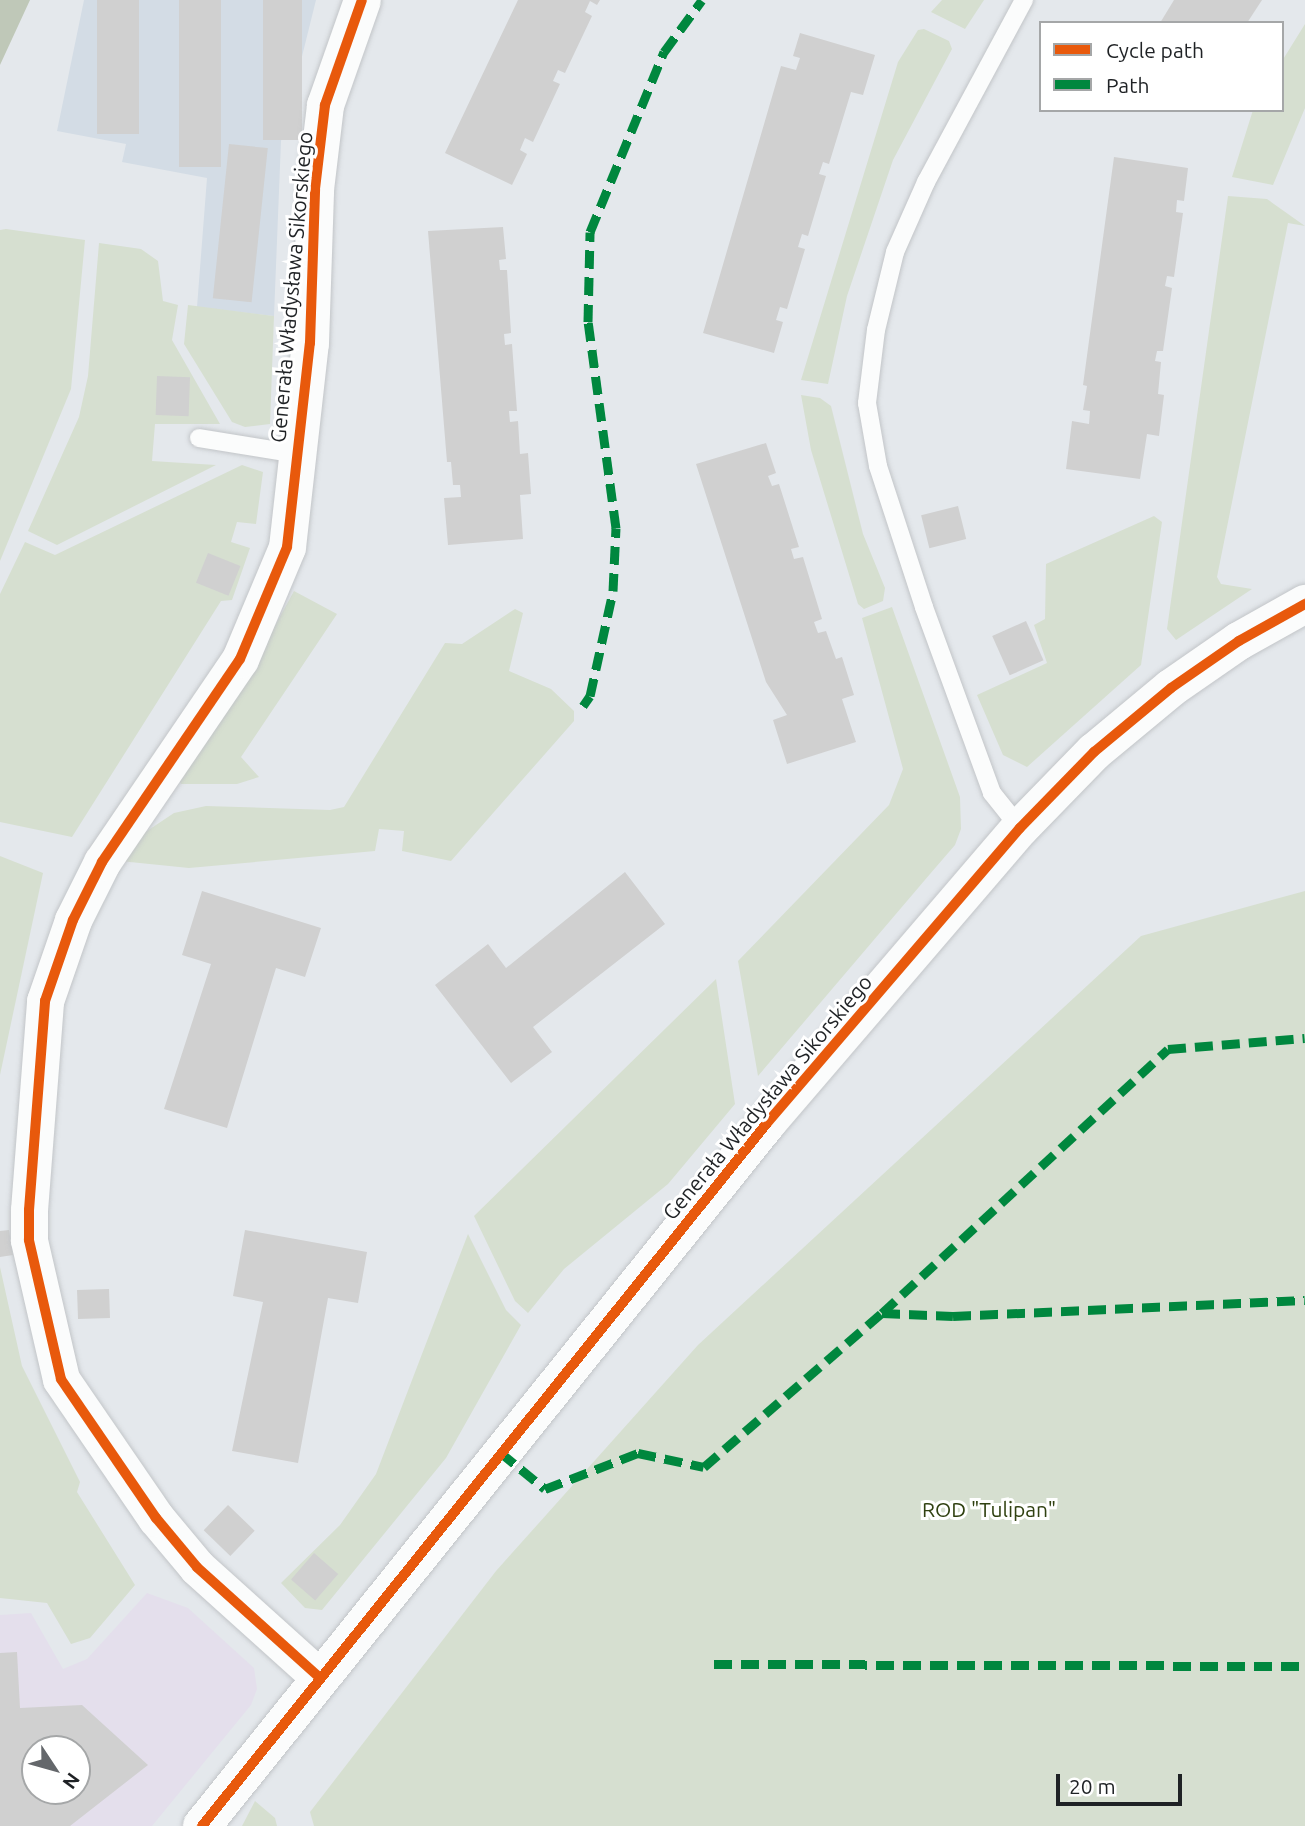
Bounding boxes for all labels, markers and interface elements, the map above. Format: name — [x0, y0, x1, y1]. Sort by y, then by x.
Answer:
legend — [1039, 21, 1284, 112]
text: Cycle path — [1106, 38, 1204, 62]
text: Path — [1106, 73, 1149, 97]
street label: Generała Władysława Sikorskiego — [265, 130, 317, 444]
street label: Generała Władysława Sikorskiego — [657, 969, 877, 1225]
park label: ROD "Tulipan" — [922, 1496, 1056, 1522]
north arrow — [21, 1735, 91, 1805]
scale bar — [1060, 1759, 1186, 1803]
text: N — [58, 1769, 84, 1793]
text: 20 m — [1069, 1774, 1116, 1798]

